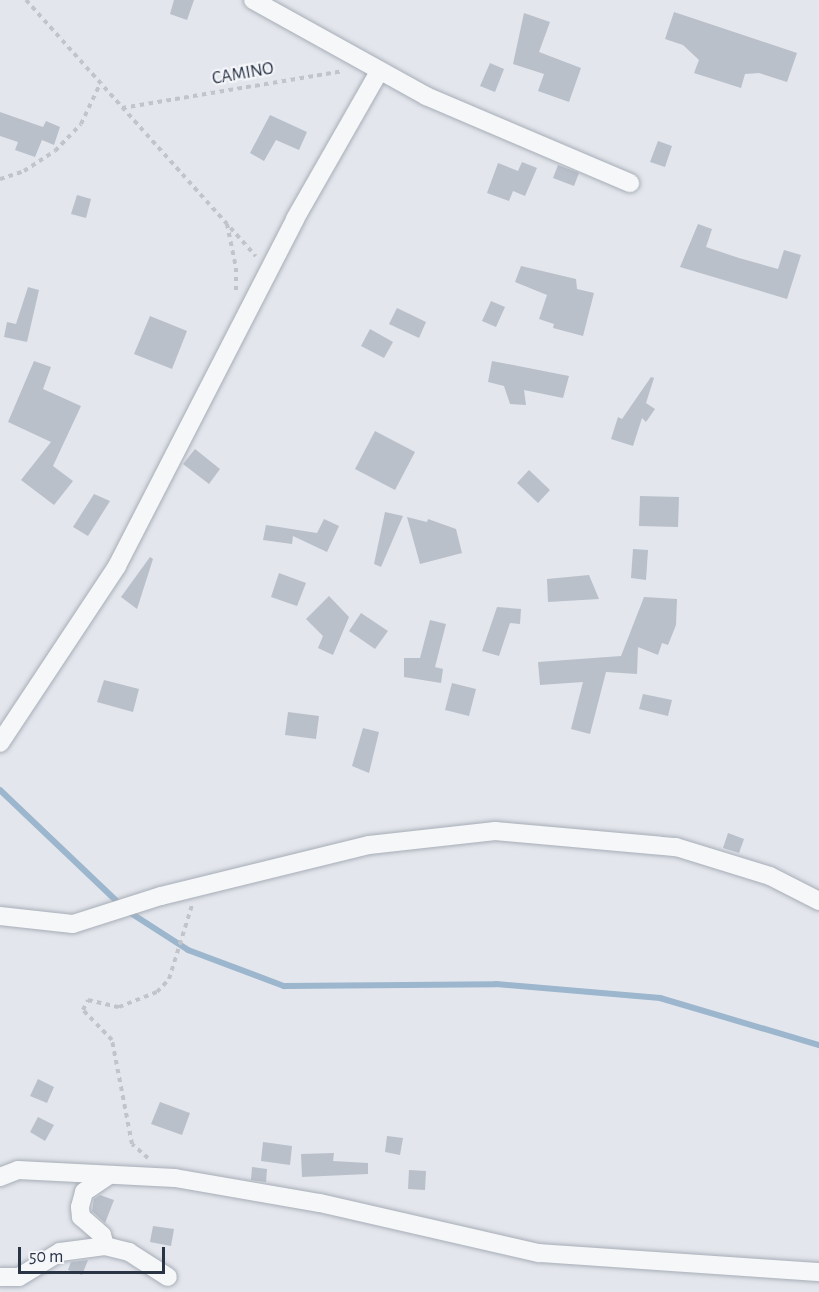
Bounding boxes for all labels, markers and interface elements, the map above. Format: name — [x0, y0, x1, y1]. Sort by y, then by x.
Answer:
street label: CAMINO — [210, 58, 276, 90]
scale bar — [21, 1235, 168, 1273]
text: 50 m — [29, 1248, 63, 1266]

